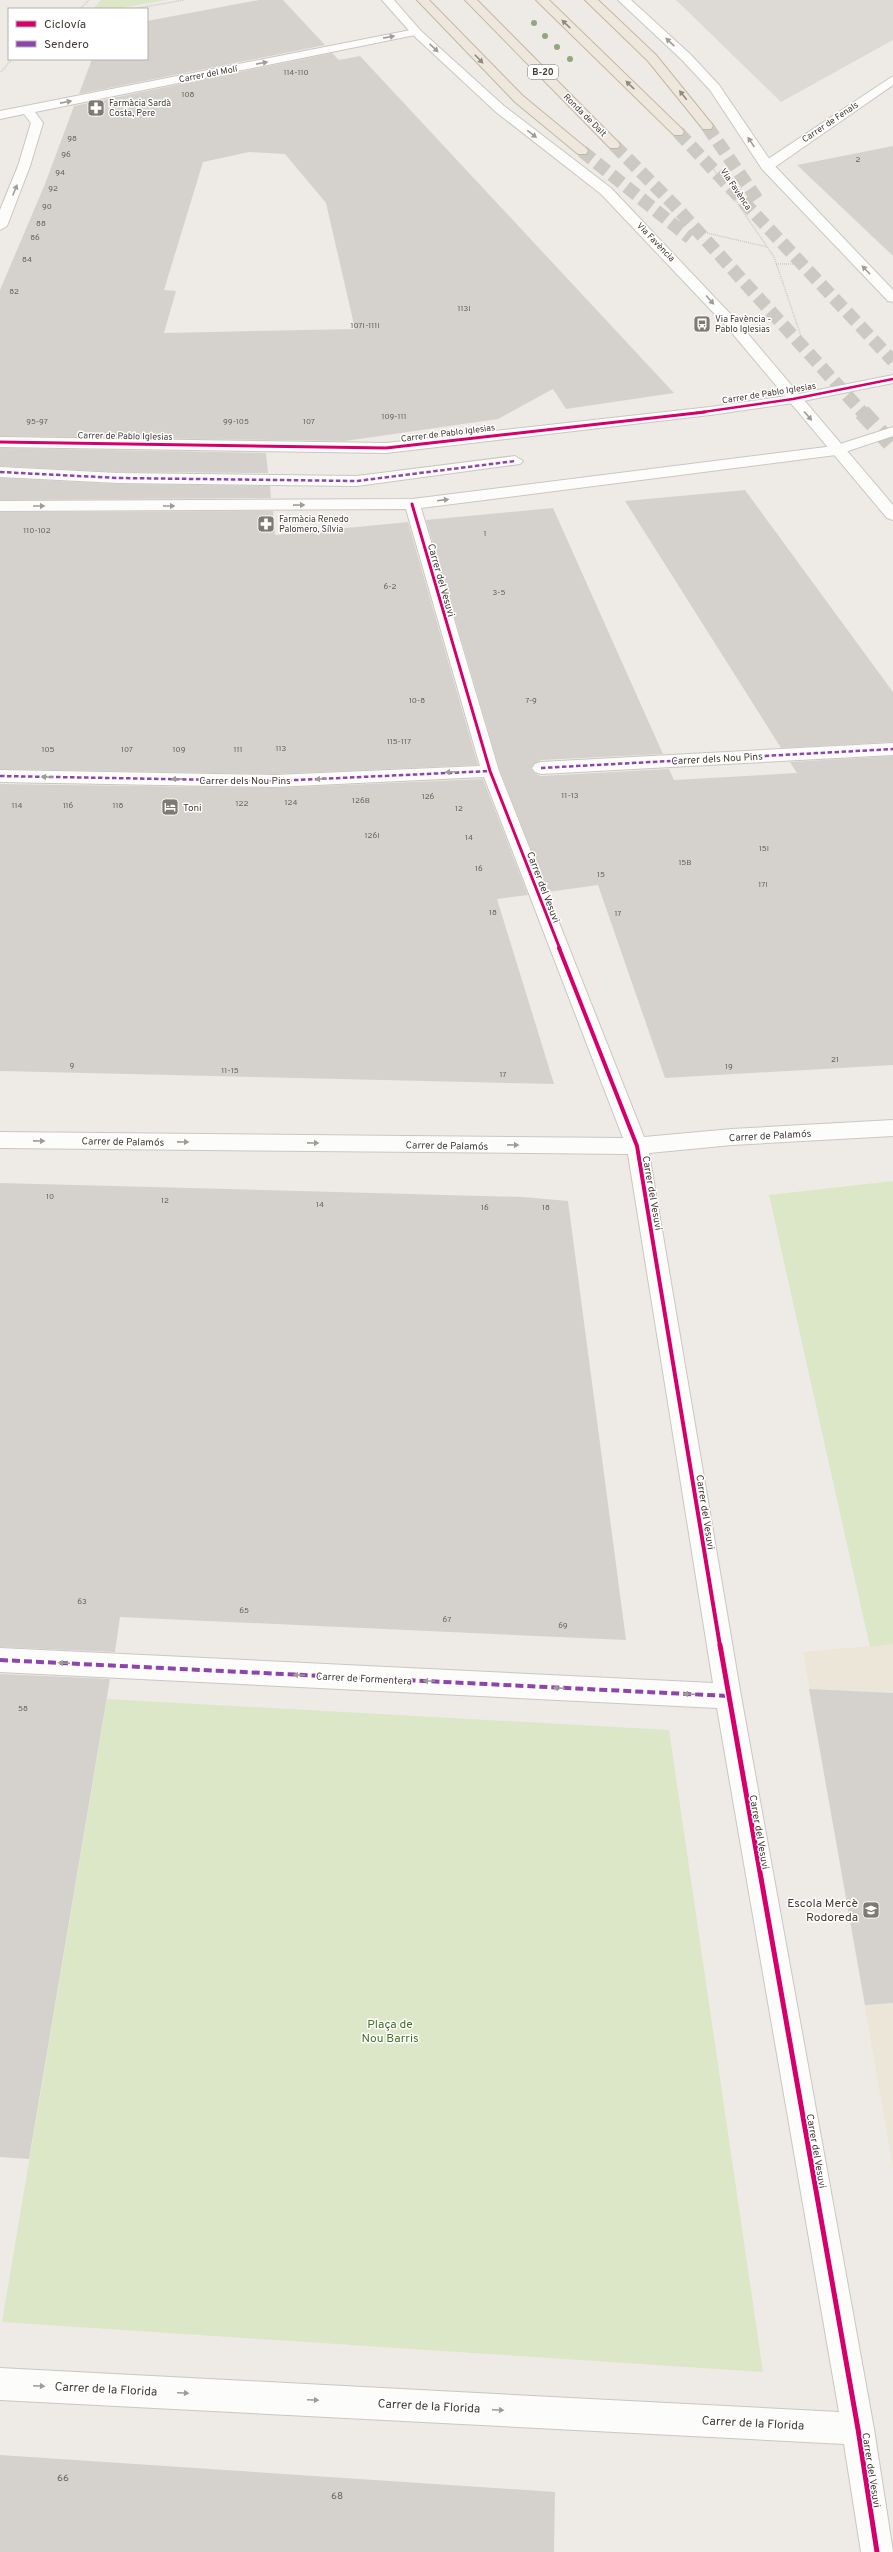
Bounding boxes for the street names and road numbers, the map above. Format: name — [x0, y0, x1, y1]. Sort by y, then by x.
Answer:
street label: Carrer del Molí — [178, 63, 239, 86]
road number: B-20 — [528, 65, 558, 79]
street label: Ronda de Dalt — [561, 92, 608, 139]
street label: Carrer de Fenals — [800, 99, 861, 145]
street label: Via Favènca — [718, 166, 754, 212]
street label: Via Favència — [634, 220, 677, 264]
street label: Carrer de Pablo Iglesias — [721, 381, 817, 406]
street label: Carrer de Pablo Iglesias — [400, 422, 496, 445]
street label: Carrer de Pablo Iglesias — [77, 430, 173, 443]
street label: Carrer del Vesuvi — [424, 542, 457, 618]
street label: Carrer dels Nou Pins — [671, 751, 763, 768]
street label: Carrer dels Nou Pins — [199, 775, 291, 788]
street label: Carrer del Vesuvi — [523, 850, 562, 925]
street label: Carrer de Palamós — [728, 1128, 812, 1145]
street label: Carrer de Palamós — [82, 1135, 165, 1150]
street label: Carrer de Palamós — [406, 1139, 489, 1154]
street label: Carrer del Vesuvi — [639, 1155, 664, 1232]
street label: Carrer del Vesuvi — [692, 1474, 717, 1551]
street label: Carrer de Formentera — [315, 1670, 412, 1689]
street label: Carrer del Vesuvi — [746, 1794, 771, 1871]
street label: Carrer del Vesuvi — [803, 2113, 828, 2190]
street label: Carrer de la Florida — [54, 2379, 158, 2401]
street label: Carrer de la Florida — [377, 2396, 481, 2418]
street label: Carrer de la Florida — [701, 2413, 805, 2435]
street label: Carrer del Vesuvi — [858, 2432, 883, 2509]

